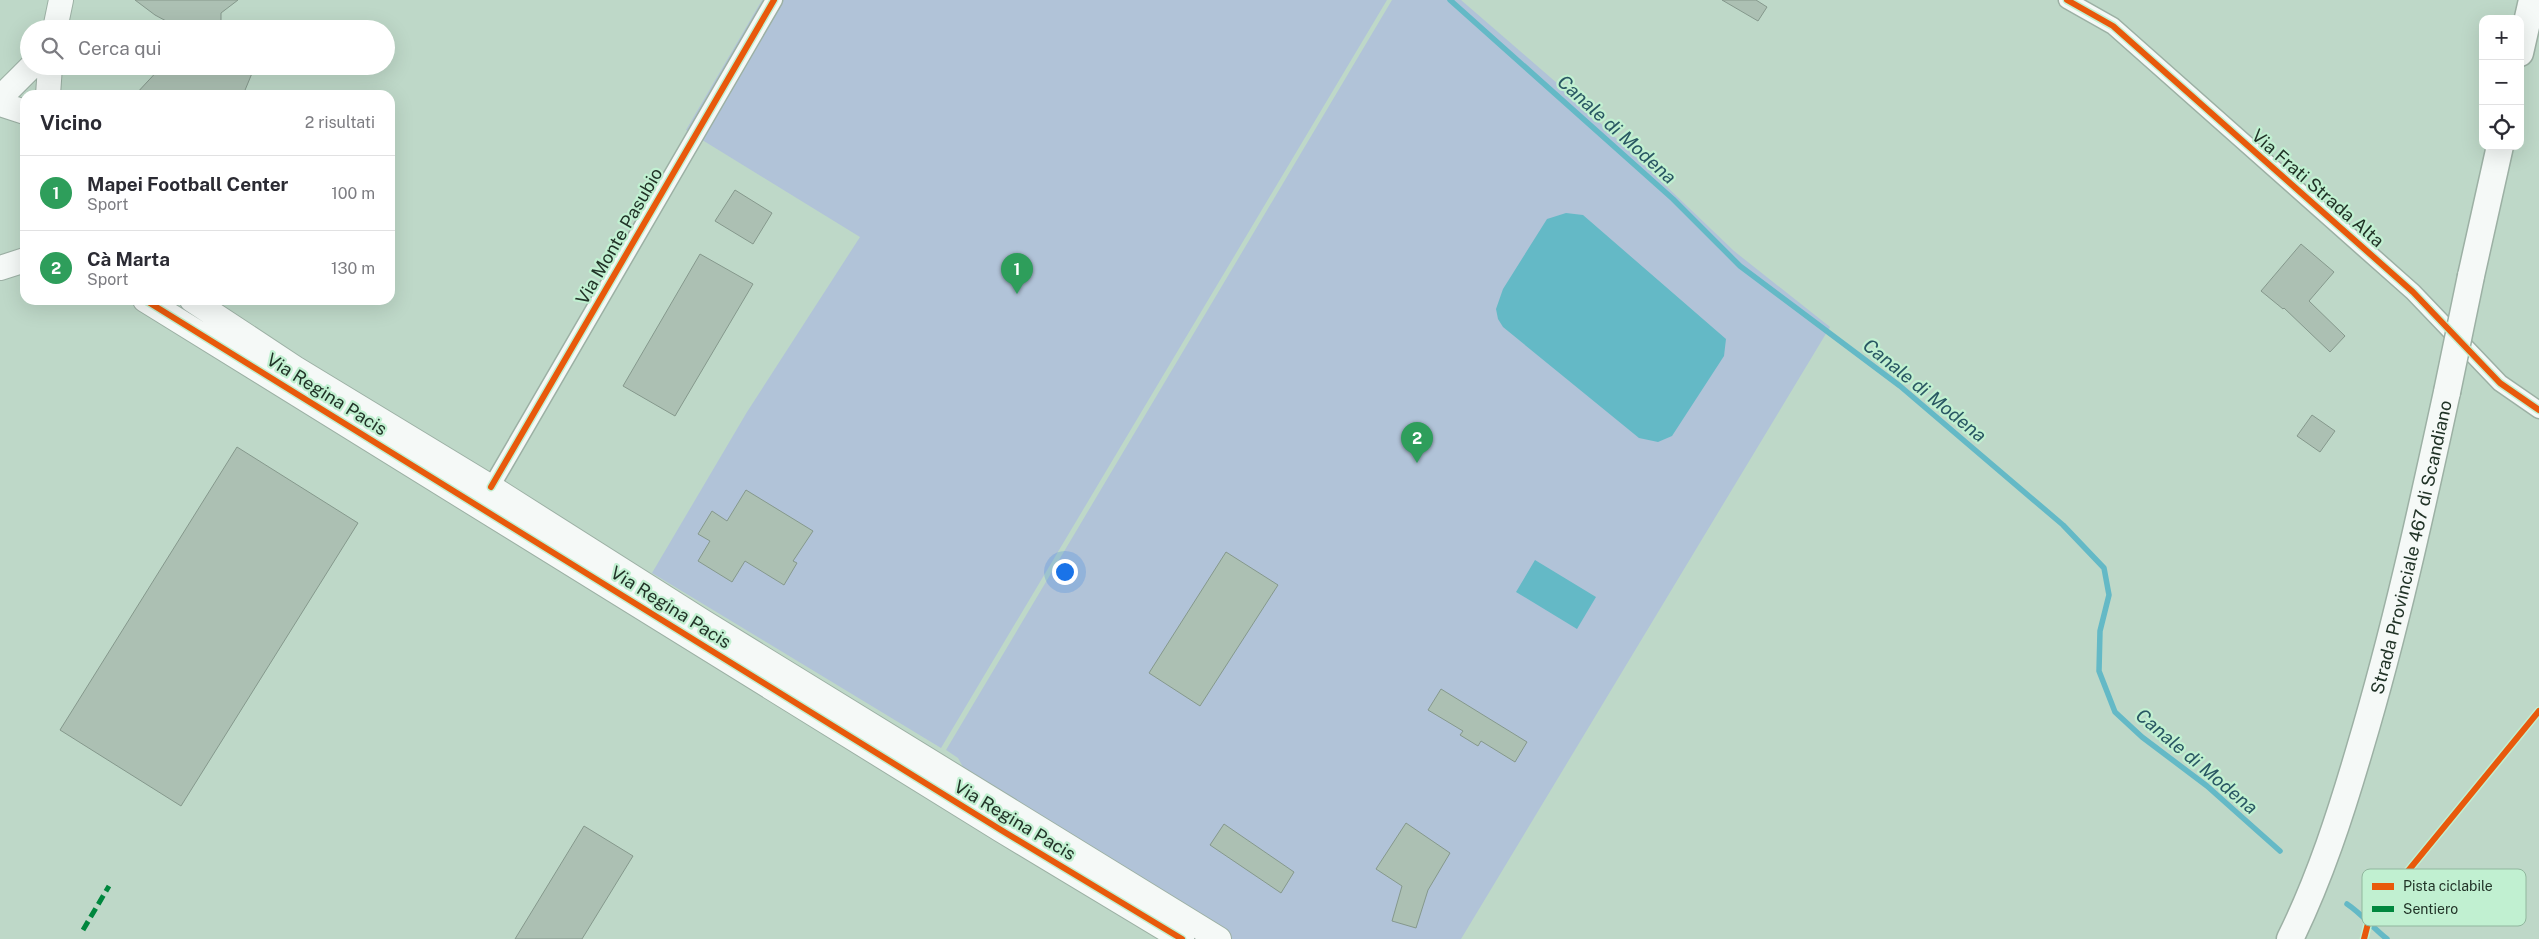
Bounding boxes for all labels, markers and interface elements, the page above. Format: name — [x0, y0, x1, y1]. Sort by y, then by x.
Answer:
map controls — [2479, 15, 2524, 150]
button: + — [2479, 15, 2524, 60]
search box — [20, 20, 395, 75]
icon: search — [38, 34, 66, 62]
text: Cerca qui — [78, 37, 161, 59]
button: − — [2479, 60, 2524, 105]
water label: Canale di Modena — [1553, 70, 1681, 188]
button: locate — [2479, 105, 2524, 150]
text: Vicino — [40, 110, 102, 135]
text: 2 risultati — [305, 113, 375, 132]
street label: Via Frati Strada Alta — [2247, 125, 2389, 251]
street label: Via Monte Pasubio — [571, 164, 667, 308]
text: Mapei Football Center — [87, 173, 288, 195]
text: 1 — [53, 184, 59, 203]
text: 100 m — [331, 184, 375, 203]
text: Sport — [87, 195, 129, 214]
text: Cà Marta — [87, 248, 170, 270]
pin: 1 — [1001, 253, 1033, 294]
text: 2 — [51, 259, 61, 278]
text: 130 m — [331, 259, 375, 278]
text: Sport — [87, 270, 129, 289]
water label: Canale di Modena — [1859, 334, 1991, 446]
street label: Via Regina Pacis — [263, 349, 391, 439]
street label: Strada Provinciale 467 di Scandiano — [2366, 398, 2455, 696]
pin: 2 — [1401, 422, 1433, 463]
your location — [1052, 559, 1078, 585]
street label: Via Regina Pacis — [607, 562, 735, 652]
water label: Canale di Modena — [2132, 704, 2262, 818]
street label: Via Regina Pacis — [951, 776, 1079, 864]
legend — [2362, 869, 2526, 926]
text: Pista ciclabile — [2403, 878, 2493, 894]
text: Sentiero — [2403, 901, 2458, 917]

